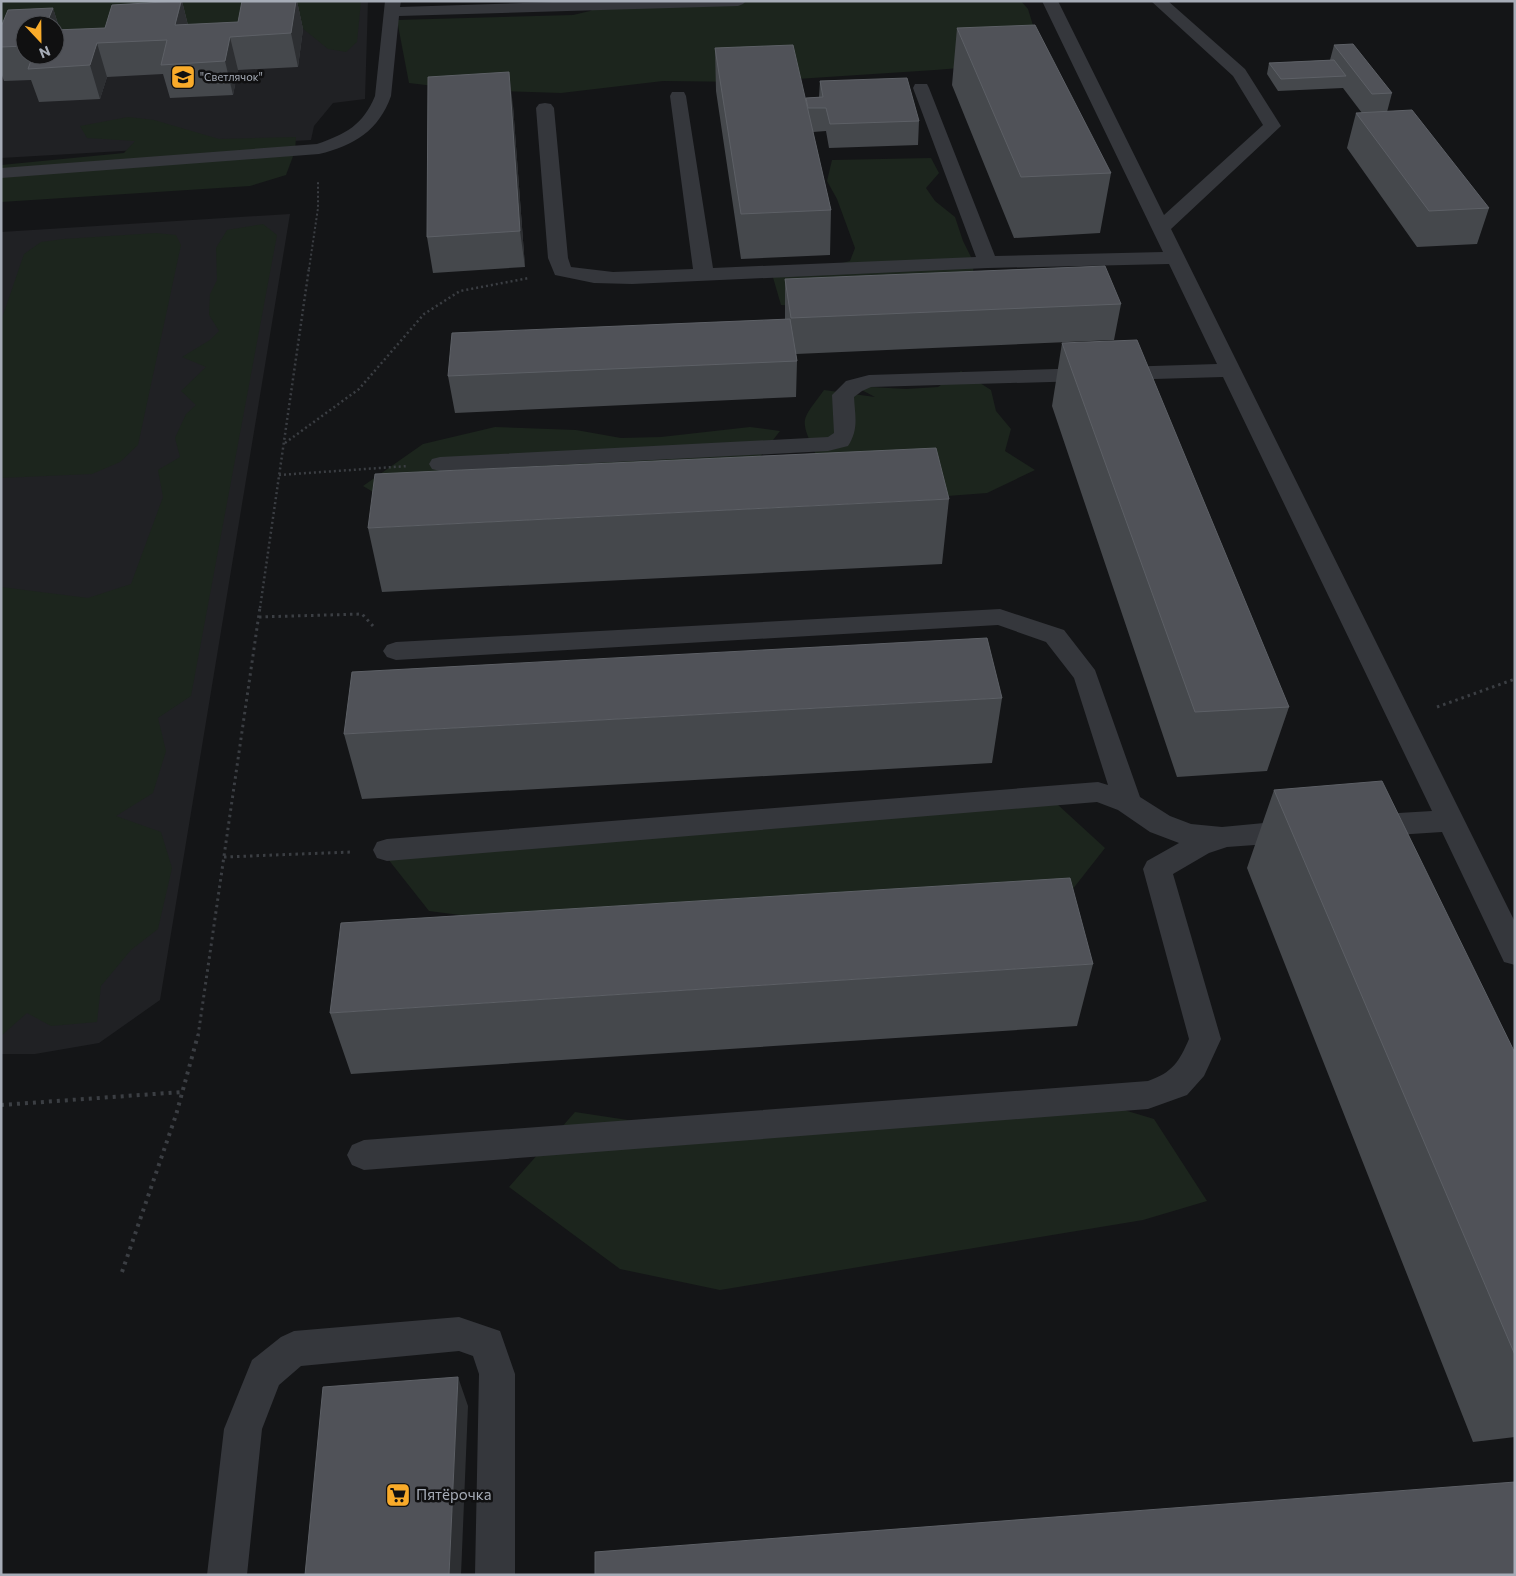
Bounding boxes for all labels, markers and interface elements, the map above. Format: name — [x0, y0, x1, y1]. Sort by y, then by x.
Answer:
north arrow — [15, 15, 65, 65]
text: N — [37, 43, 53, 62]
school or university icon: "Светлячок" — [170, 64, 196, 90]
place label: "Светлячок" — [200, 70, 263, 83]
supermarket icon: Пятёрочка — [385, 1482, 411, 1508]
place label: Пятёрочка — [416, 1485, 491, 1503]

